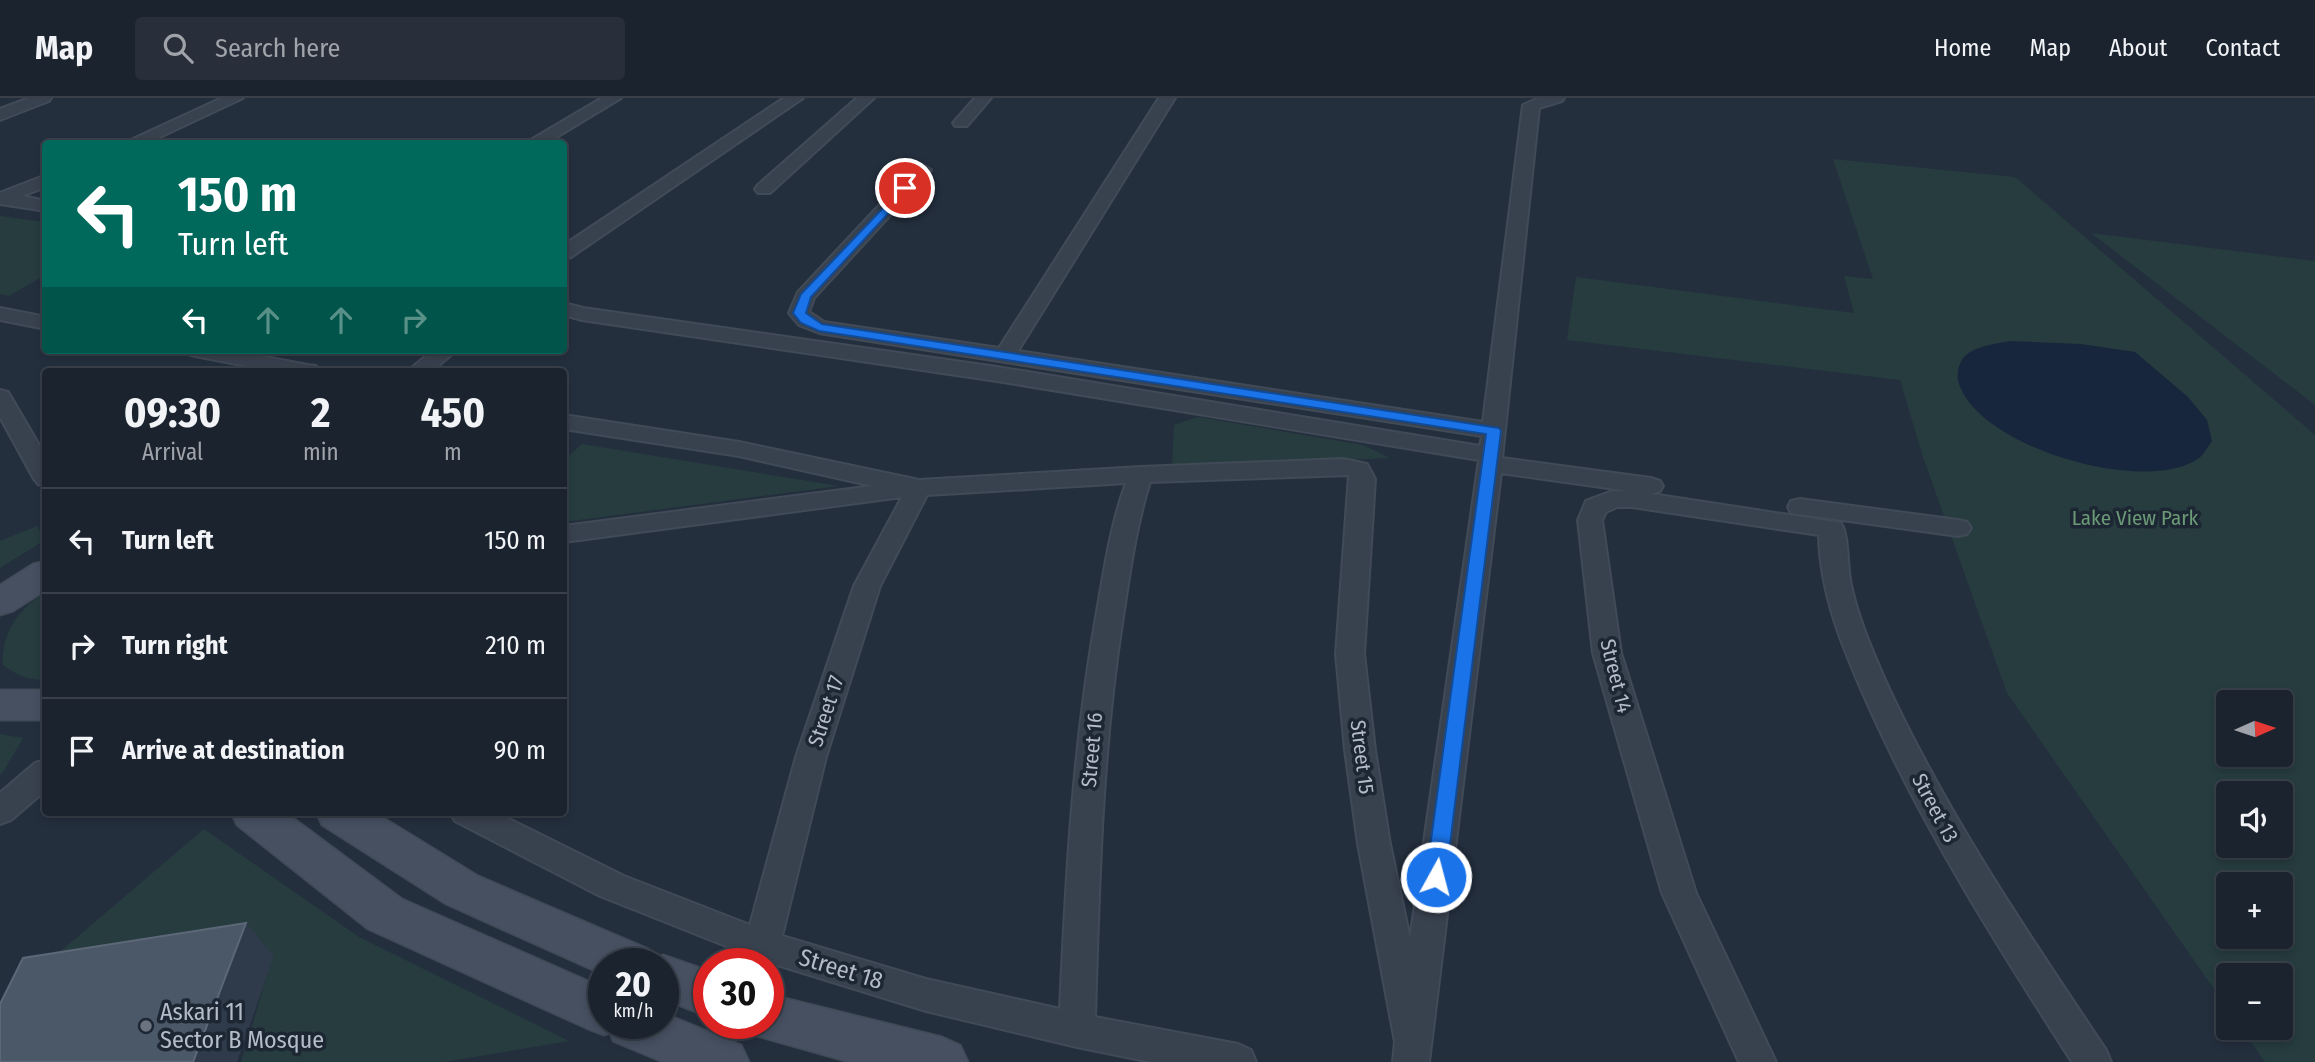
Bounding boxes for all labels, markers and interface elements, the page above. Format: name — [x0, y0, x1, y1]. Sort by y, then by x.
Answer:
search box — [135, 17, 625, 80]
text: Map — [35, 28, 93, 68]
icon: search — [159, 29, 197, 67]
text: Search here — [215, 33, 340, 64]
text: Home — [1934, 34, 1991, 62]
text: Map — [2029, 34, 2071, 62]
text: About — [2109, 34, 2167, 62]
text: Contact — [2205, 34, 2280, 62]
pin — [875, 158, 935, 218]
text: 150 m — [178, 165, 297, 224]
icon: left — [63, 168, 154, 259]
icon: arrive — [886, 169, 924, 207]
text: Turn left — [178, 225, 288, 263]
icon: left — [176, 301, 214, 339]
icon: ahead — [249, 301, 287, 339]
icon: ahead — [322, 301, 360, 339]
icon: right — [395, 301, 433, 339]
text: 09:30 — [124, 388, 221, 438]
text: 2 — [311, 388, 331, 438]
text: 450 — [420, 388, 485, 438]
text: Arrival — [142, 438, 203, 466]
text: min — [303, 438, 339, 466]
text: m — [444, 438, 462, 466]
park label: Lake View Park — [2072, 505, 2199, 531]
icon: left — [63, 522, 101, 560]
text: Turn left — [122, 525, 214, 556]
text: 150 m — [484, 525, 546, 556]
icon: right — [63, 627, 101, 665]
text: Turn right — [122, 630, 228, 661]
text: 210 m — [485, 630, 546, 661]
street label: Street 14 — [1594, 636, 1638, 716]
street label: Street 17 — [802, 672, 850, 750]
north arrow — [2216, 690, 2292, 766]
map controls — [2216, 690, 2293, 1040]
street label: Street 16 — [1076, 711, 1108, 789]
street label: Street 15 — [1345, 718, 1379, 796]
icon: arrive — [63, 732, 101, 770]
text: Arrive at destination — [122, 735, 345, 766]
text: 90 m — [494, 735, 546, 766]
street label: Street 13 — [1906, 769, 1964, 847]
button: sound — [2216, 781, 2293, 858]
position arrow — [1399, 840, 1473, 914]
button: + — [2216, 872, 2293, 949]
street label: Street 18 — [796, 943, 886, 995]
speed limit sign: 30 — [693, 948, 784, 1039]
text: 20 — [616, 963, 651, 1005]
button: − — [2216, 963, 2293, 1040]
place label: Askari 11 Sector B Mosque — [160, 998, 324, 1054]
text: km/h — [613, 1000, 654, 1022]
marker: Askari 11 Sector B Mosque — [138, 1018, 154, 1034]

